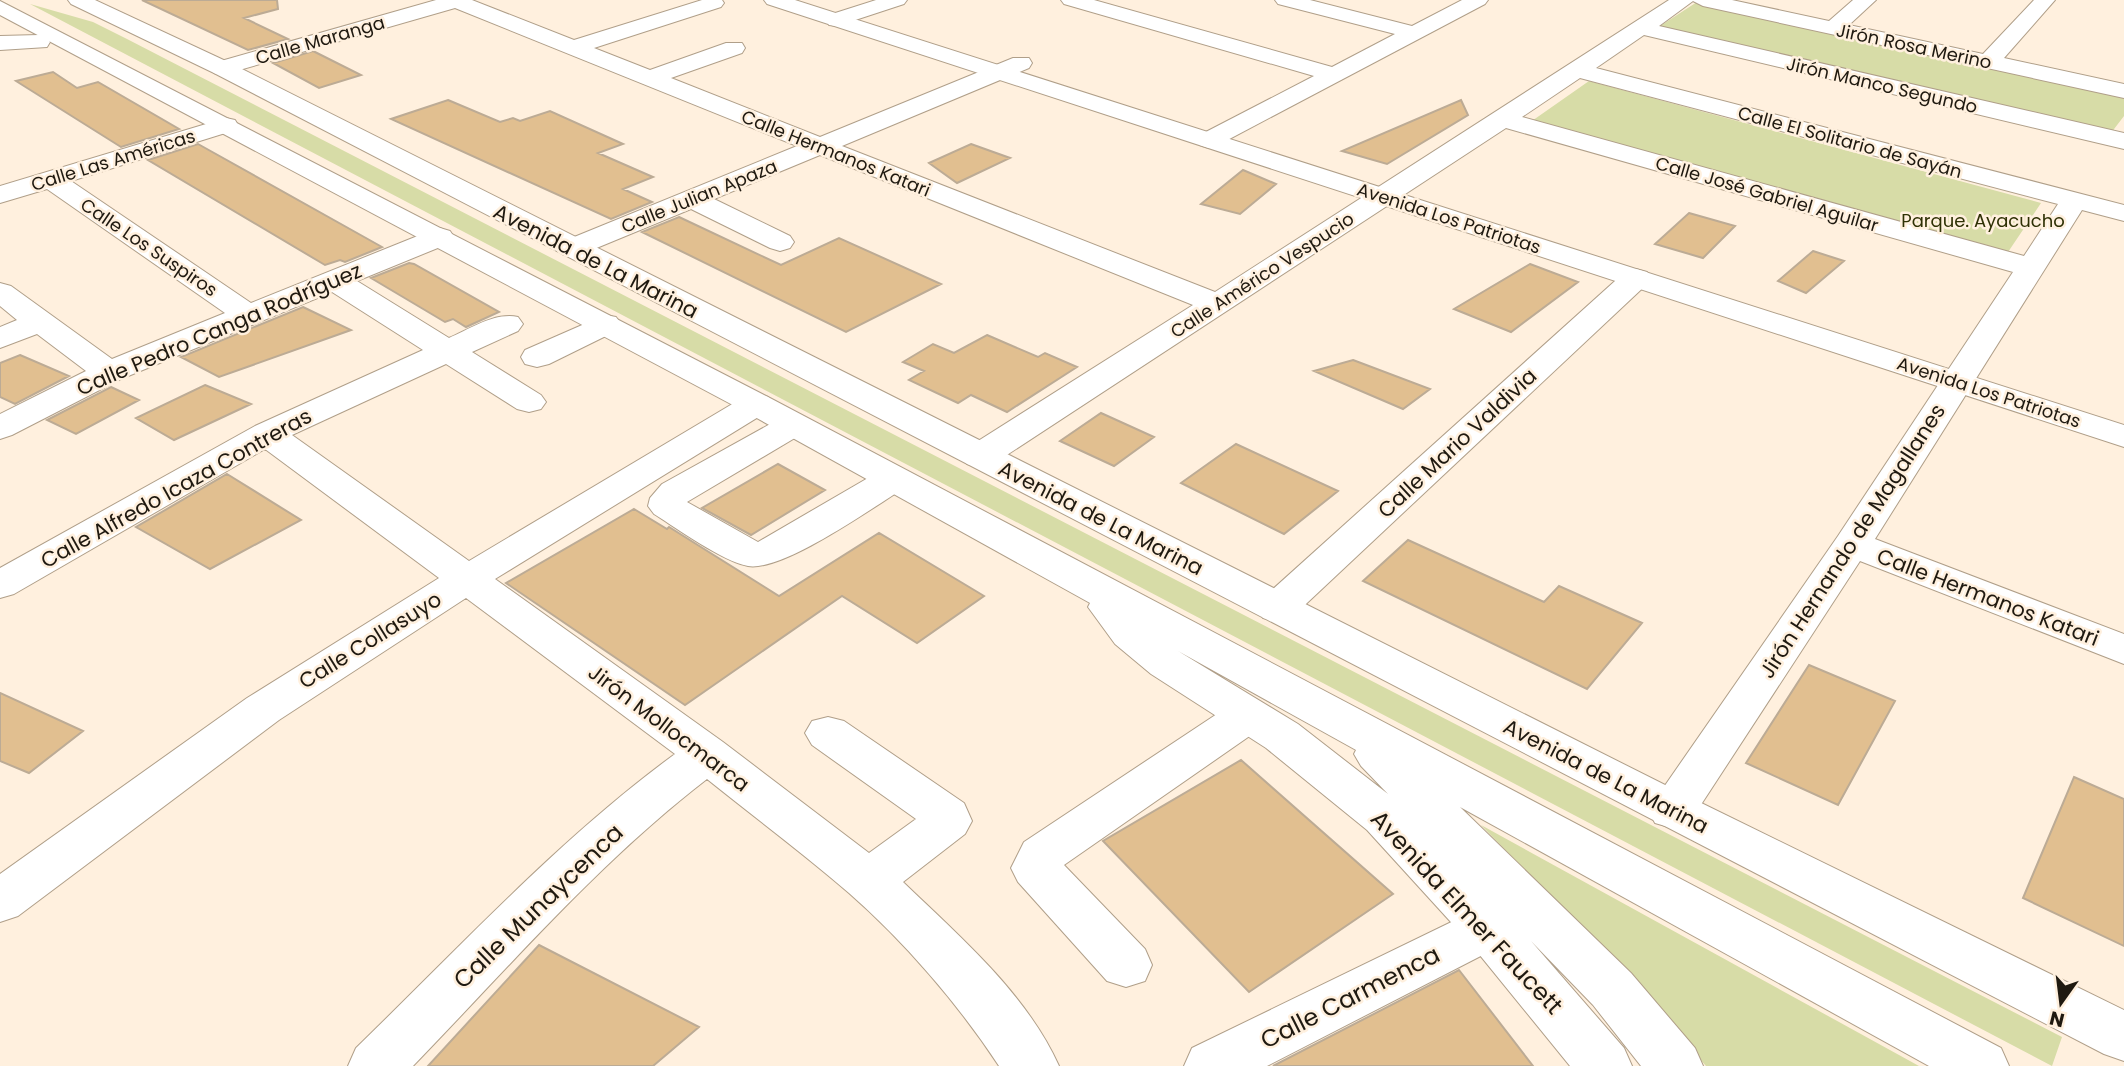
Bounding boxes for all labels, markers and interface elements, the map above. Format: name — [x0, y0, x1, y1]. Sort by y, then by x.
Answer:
street label: Calle Maranga — [252, 10, 388, 70]
street label: Jirón Rosa Merino — [1834, 17, 1994, 75]
street label: Jirón Manco Segundo — [1784, 51, 1980, 119]
street label: Calle El Solitario de Sayán — [1735, 100, 1965, 184]
street label: Calle Hermanos Katari — [738, 104, 934, 202]
street label: Calle Las Américas — [28, 123, 198, 197]
street label: Calle José Gabriel Aguilar — [1653, 150, 1882, 238]
street label: Calle Julian Apaza — [617, 153, 781, 239]
street label: Avenida Los Patriotas — [1354, 176, 1544, 260]
street label: Calle Los Suspiros — [76, 192, 222, 302]
street label: Avenida de La Marina — [489, 197, 703, 325]
street label: Calle Américo Vespucio — [1165, 206, 1359, 344]
park label: Parque. Ayacucho — [1901, 208, 2065, 233]
street label: Calle Pedro Canga Rodríguez — [72, 256, 366, 402]
street label: Avenida Los Patriotas — [1894, 350, 2084, 434]
street label: Calle Mario Valdivia — [1371, 362, 1543, 524]
street label: Jirón Hernando de Magallanes — [1752, 398, 1952, 684]
street label: Calle Alfredo Icaza Contreras — [35, 401, 317, 575]
street label: Avenida de La Marina — [994, 454, 1208, 582]
street label: Calle Hermanos Katari — [1873, 541, 2103, 653]
street label: Calle Collasuyo — [293, 584, 447, 696]
street label: Jirón Mollocmarca — [582, 658, 756, 798]
street label: Avenida de La Marina — [1499, 712, 1713, 840]
street label: Avenida Elmer Faucett — [1363, 803, 1571, 1021]
street label: Calle Munaycenca — [446, 816, 630, 996]
street label: Calle Carmenca — [1255, 938, 1445, 1056]
north arrow — [2026, 968, 2096, 1038]
text: N — [2047, 1004, 2067, 1034]

